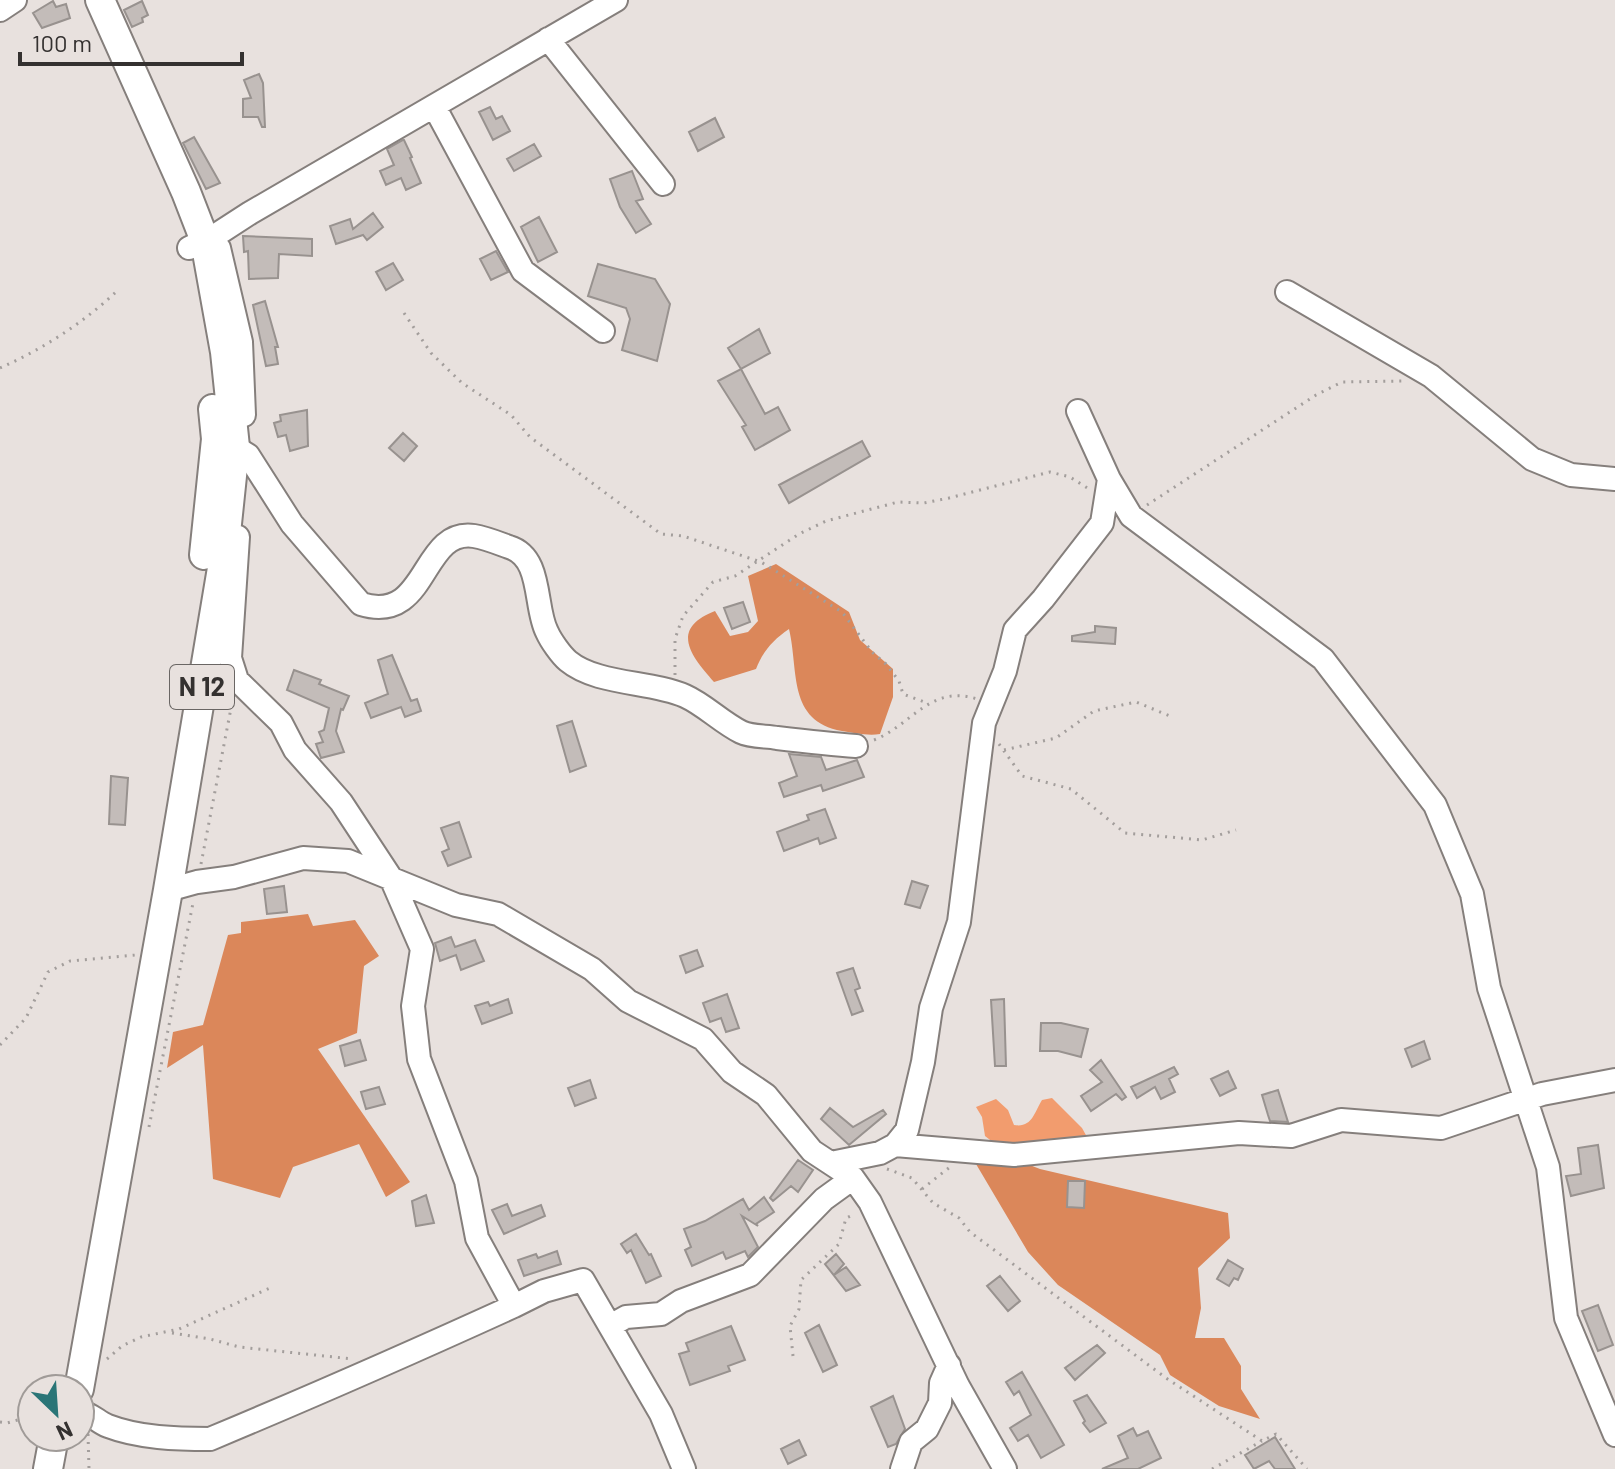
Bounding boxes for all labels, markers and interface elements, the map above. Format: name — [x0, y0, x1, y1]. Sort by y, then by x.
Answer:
scale bar — [20, 16, 242, 66]
text: 100 m — [32, 28, 92, 57]
road number: N 12 — [170, 665, 234, 709]
north arrow — [16, 1373, 96, 1453]
text: N — [53, 1417, 77, 1447]

